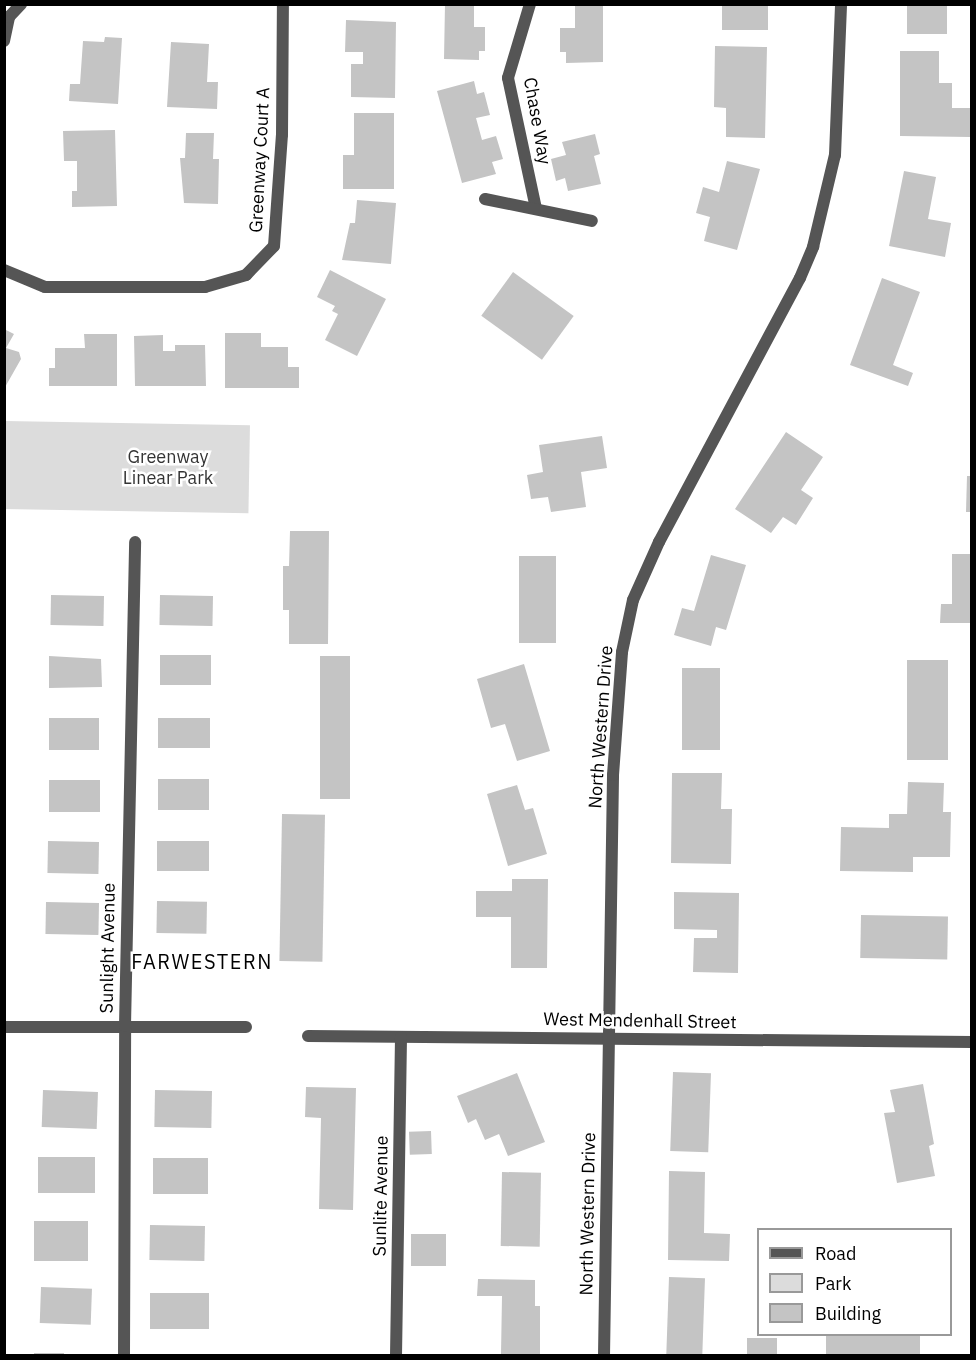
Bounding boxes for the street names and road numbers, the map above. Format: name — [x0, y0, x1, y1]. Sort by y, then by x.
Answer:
street label: Chase Way — [519, 76, 555, 166]
street label: Greenway Court A — [245, 87, 275, 233]
street label: North Western Drive — [585, 645, 617, 809]
street label: Sunlight Avenue — [96, 882, 120, 1014]
street label: West Mendenhall Street — [543, 1009, 737, 1033]
street label: North Western Drive — [576, 1132, 600, 1296]
street label: Sunlite Avenue — [369, 1135, 393, 1257]

